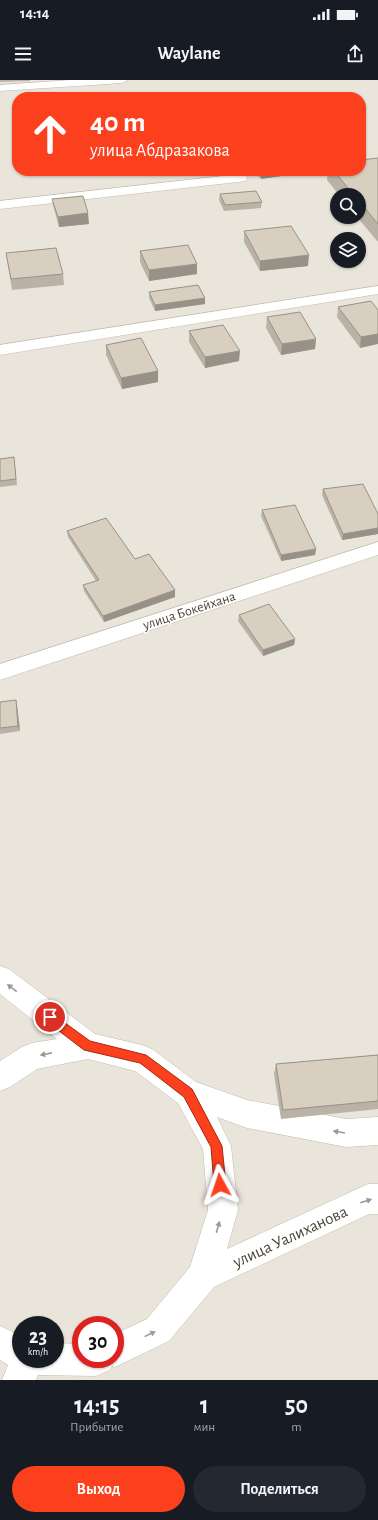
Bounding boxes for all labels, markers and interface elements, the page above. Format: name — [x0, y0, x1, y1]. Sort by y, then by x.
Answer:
text: 14:14 — [20, 6, 49, 21]
icon: menu — [12, 43, 34, 65]
icon: share — [344, 43, 366, 65]
text: Waylane — [157, 45, 221, 63]
icon: ahead — [24, 108, 76, 160]
text: 40 m — [90, 109, 146, 137]
text: улица Абдразакова — [90, 142, 230, 160]
map controls — [330, 188, 366, 268]
button: search — [330, 188, 366, 224]
button: layers — [330, 232, 366, 268]
street label: улица Бокейхана — [140, 589, 238, 633]
one-way arrow — [7, 984, 18, 992]
pin — [33, 1000, 67, 1034]
icon: arrive — [39, 1006, 61, 1028]
one-way arrow — [40, 1051, 52, 1057]
one-way arrow — [333, 1128, 345, 1134]
position arrow — [199, 1164, 241, 1206]
one-way arrow — [360, 1198, 372, 1204]
street label: улица Уалиханова — [229, 1202, 351, 1272]
one-way arrow — [215, 1221, 221, 1233]
speed limit sign: 30 — [72, 1316, 124, 1368]
text: 23 — [29, 1327, 47, 1347]
one-way arrow — [144, 1331, 156, 1337]
text: km/h — [28, 1347, 48, 1357]
text: 14:15 — [74, 1394, 119, 1418]
text: 1 — [200, 1394, 209, 1418]
text: 50 — [285, 1394, 308, 1418]
text: Прибытие — [70, 1421, 124, 1434]
text: мин — [194, 1421, 215, 1434]
text: m — [291, 1421, 302, 1434]
button: Выход — [12, 1466, 185, 1512]
button: Поделиться — [193, 1466, 366, 1512]

